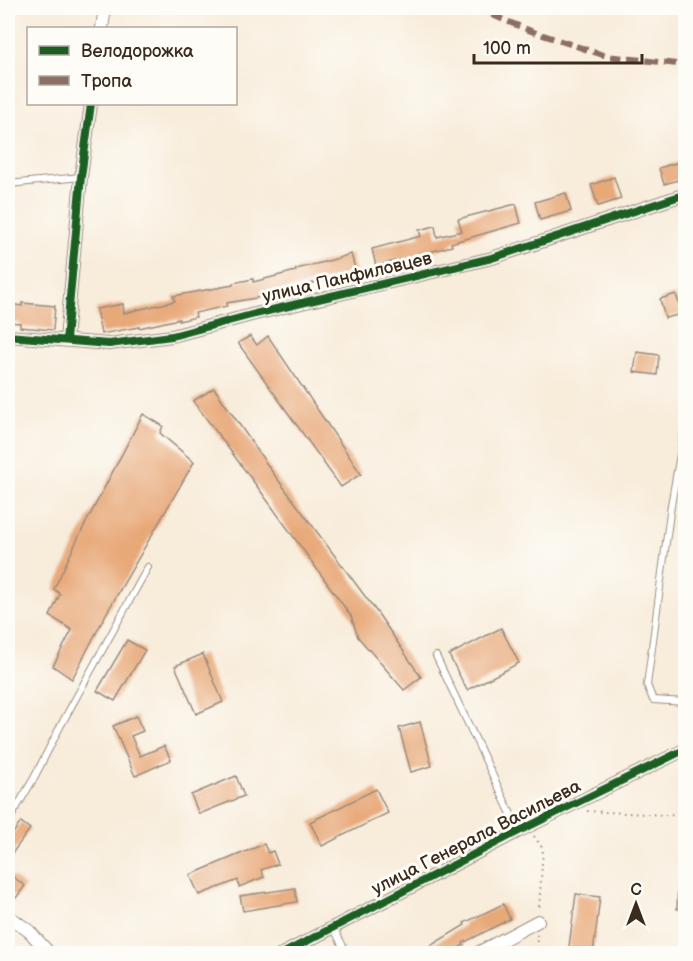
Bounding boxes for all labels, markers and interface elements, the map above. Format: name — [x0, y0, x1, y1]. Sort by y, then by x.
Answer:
legend — [27, 27, 237, 105]
scale bar — [474, 27, 642, 65]
text: 100 m — [483, 38, 531, 59]
text: Велодорожка — [81, 41, 194, 62]
text: Тропа — [81, 71, 132, 92]
street label: улица Панфиловцев — [260, 248, 434, 307]
street label: улица Генерала Васильева — [368, 775, 584, 899]
north arrow — [606, 874, 666, 934]
text: С — [630, 881, 642, 900]

